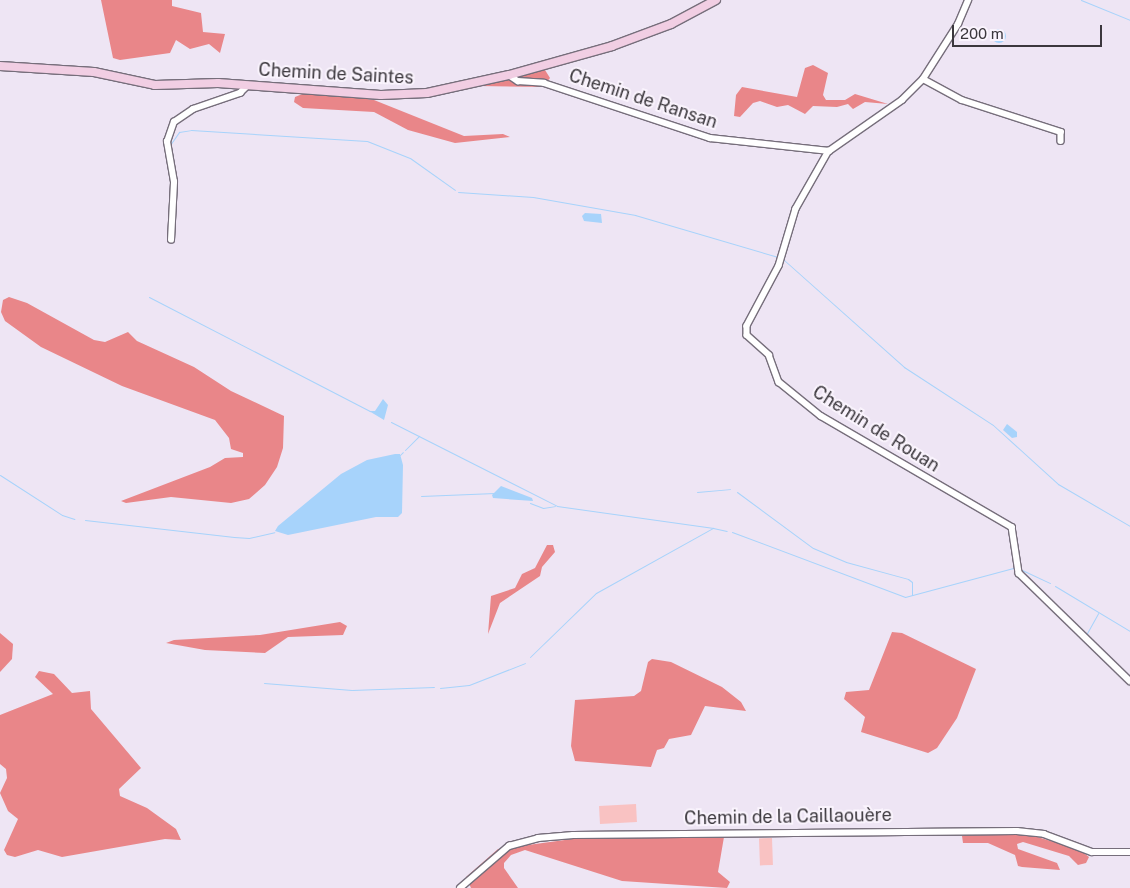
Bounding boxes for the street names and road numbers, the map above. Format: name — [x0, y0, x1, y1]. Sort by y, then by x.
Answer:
street label: Chemin de Saintes — [258, 59, 414, 89]
street label: Chemin de Ransan — [566, 65, 720, 133]
street label: Chemin de Rouan — [808, 381, 944, 477]
street label: Chemin de la Caillaouère — [684, 804, 892, 830]

